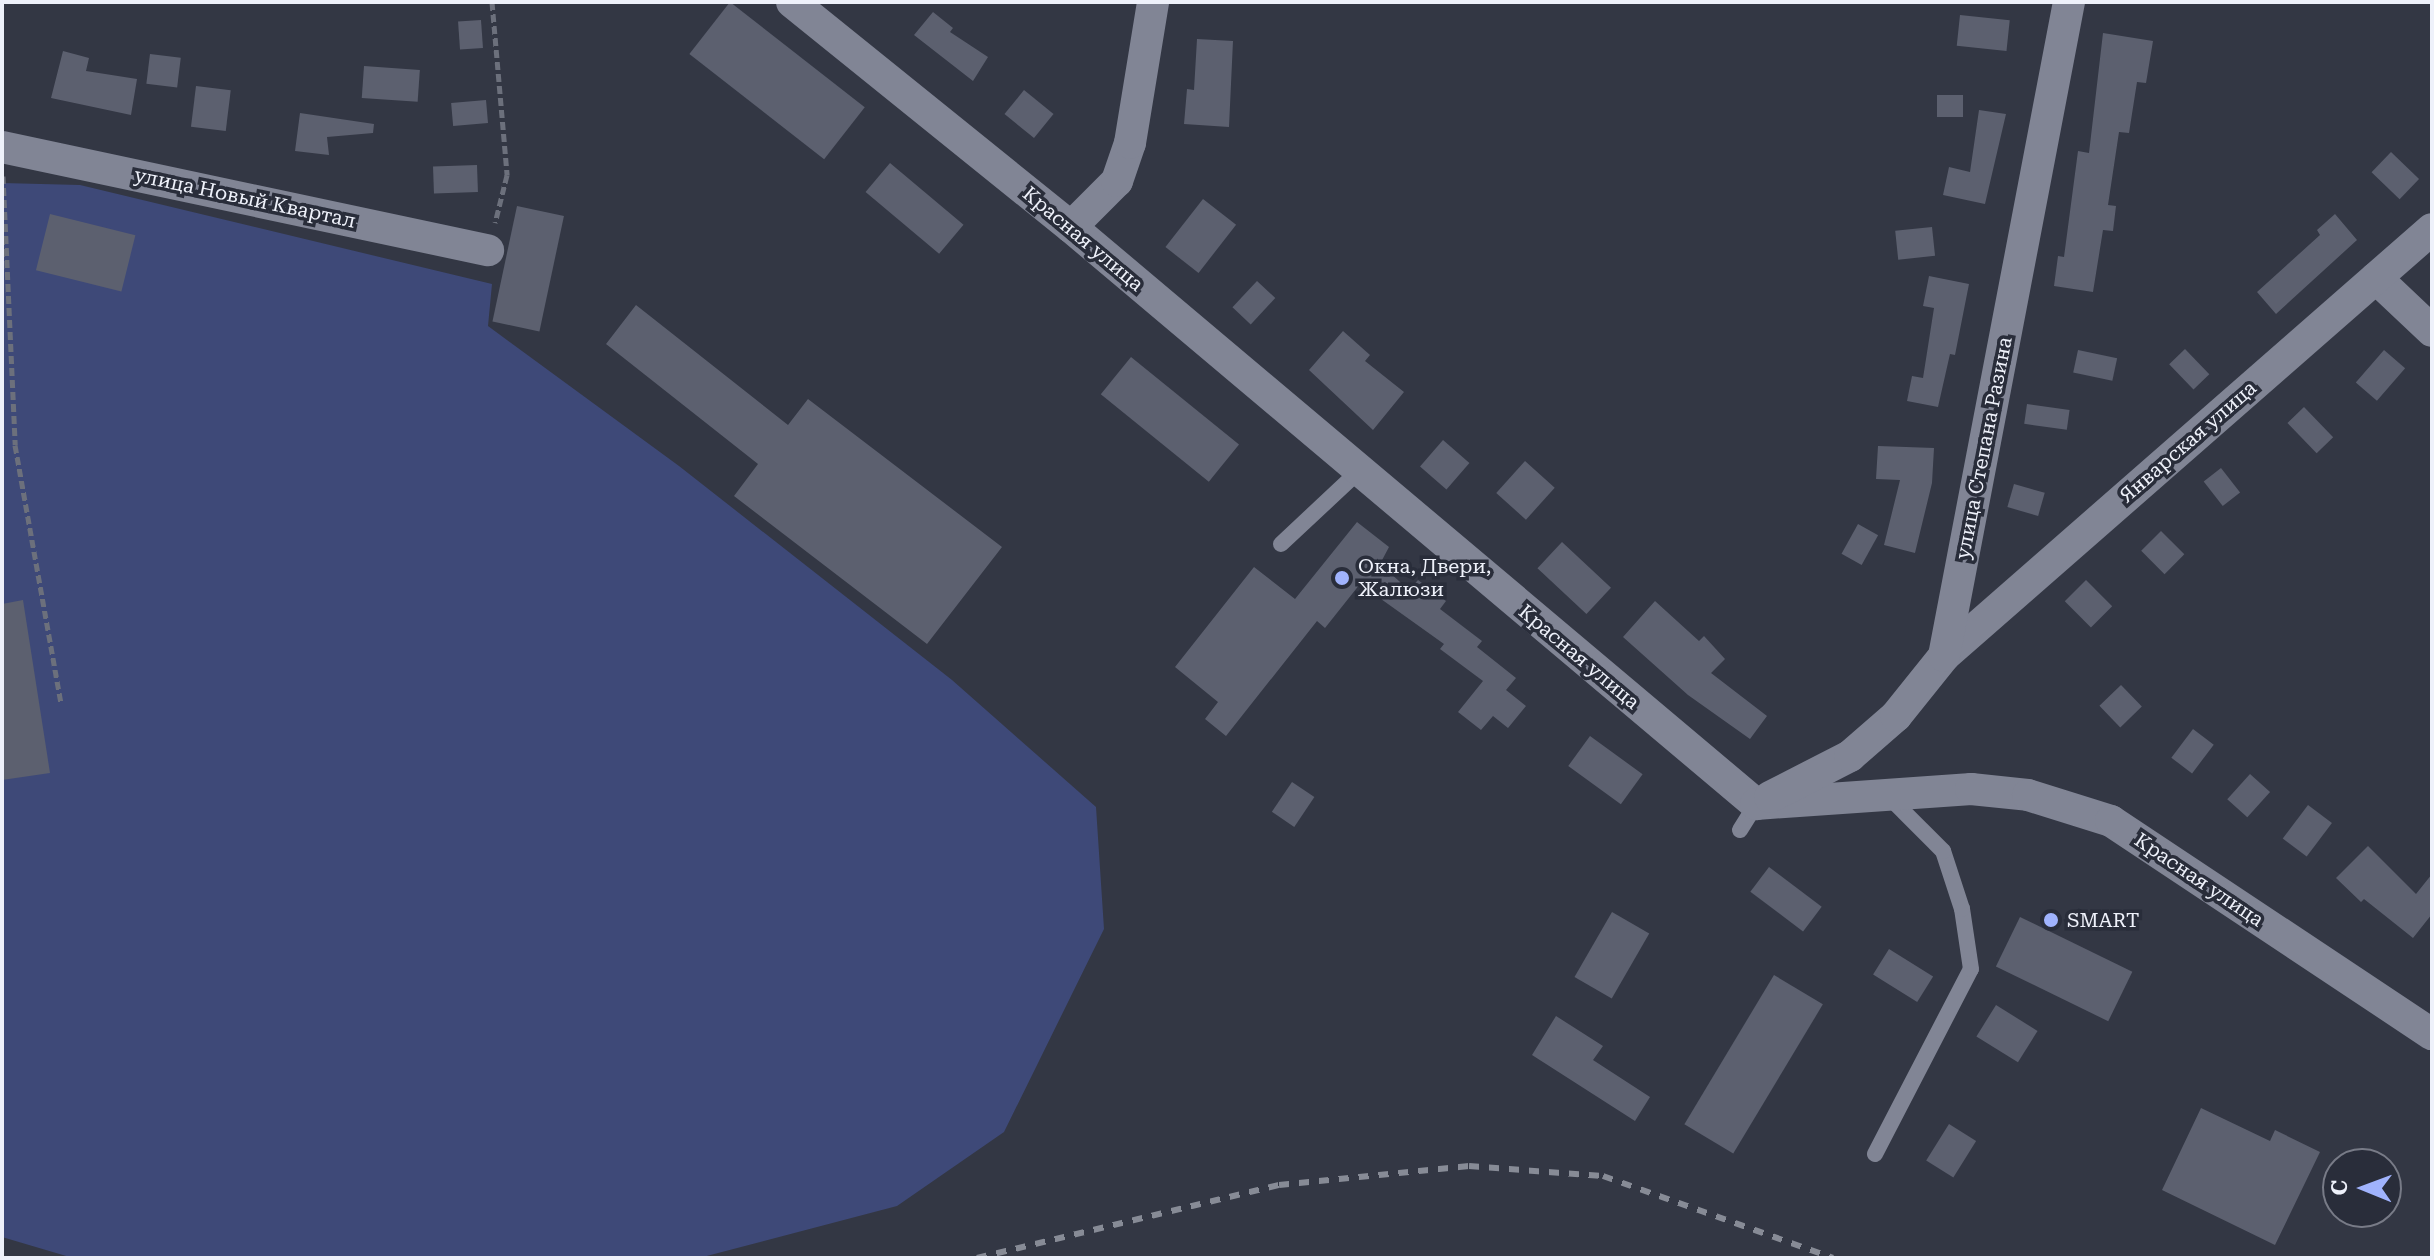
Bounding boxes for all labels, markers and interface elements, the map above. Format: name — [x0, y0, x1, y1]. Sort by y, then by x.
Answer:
street label: улица Новый Квартал — [132, 163, 358, 233]
street label: Красная улица — [1018, 181, 1148, 297]
street label: улица Степана Разина — [1951, 335, 2017, 561]
street label: Январская улица — [2115, 376, 2261, 508]
place label: Окна, Двери, Жалюзи — [1358, 554, 1491, 601]
marker: Окна, Двери, Жалюзи — [1333, 569, 1351, 587]
street label: Красная улица — [1514, 599, 1644, 715]
street label: Красная улица — [2130, 828, 2268, 932]
place label: SMART — [2067, 908, 2139, 932]
marker: SMART — [2042, 911, 2060, 929]
north arrow — [2322, 1148, 2402, 1228]
text: С — [2327, 1180, 2352, 1196]

